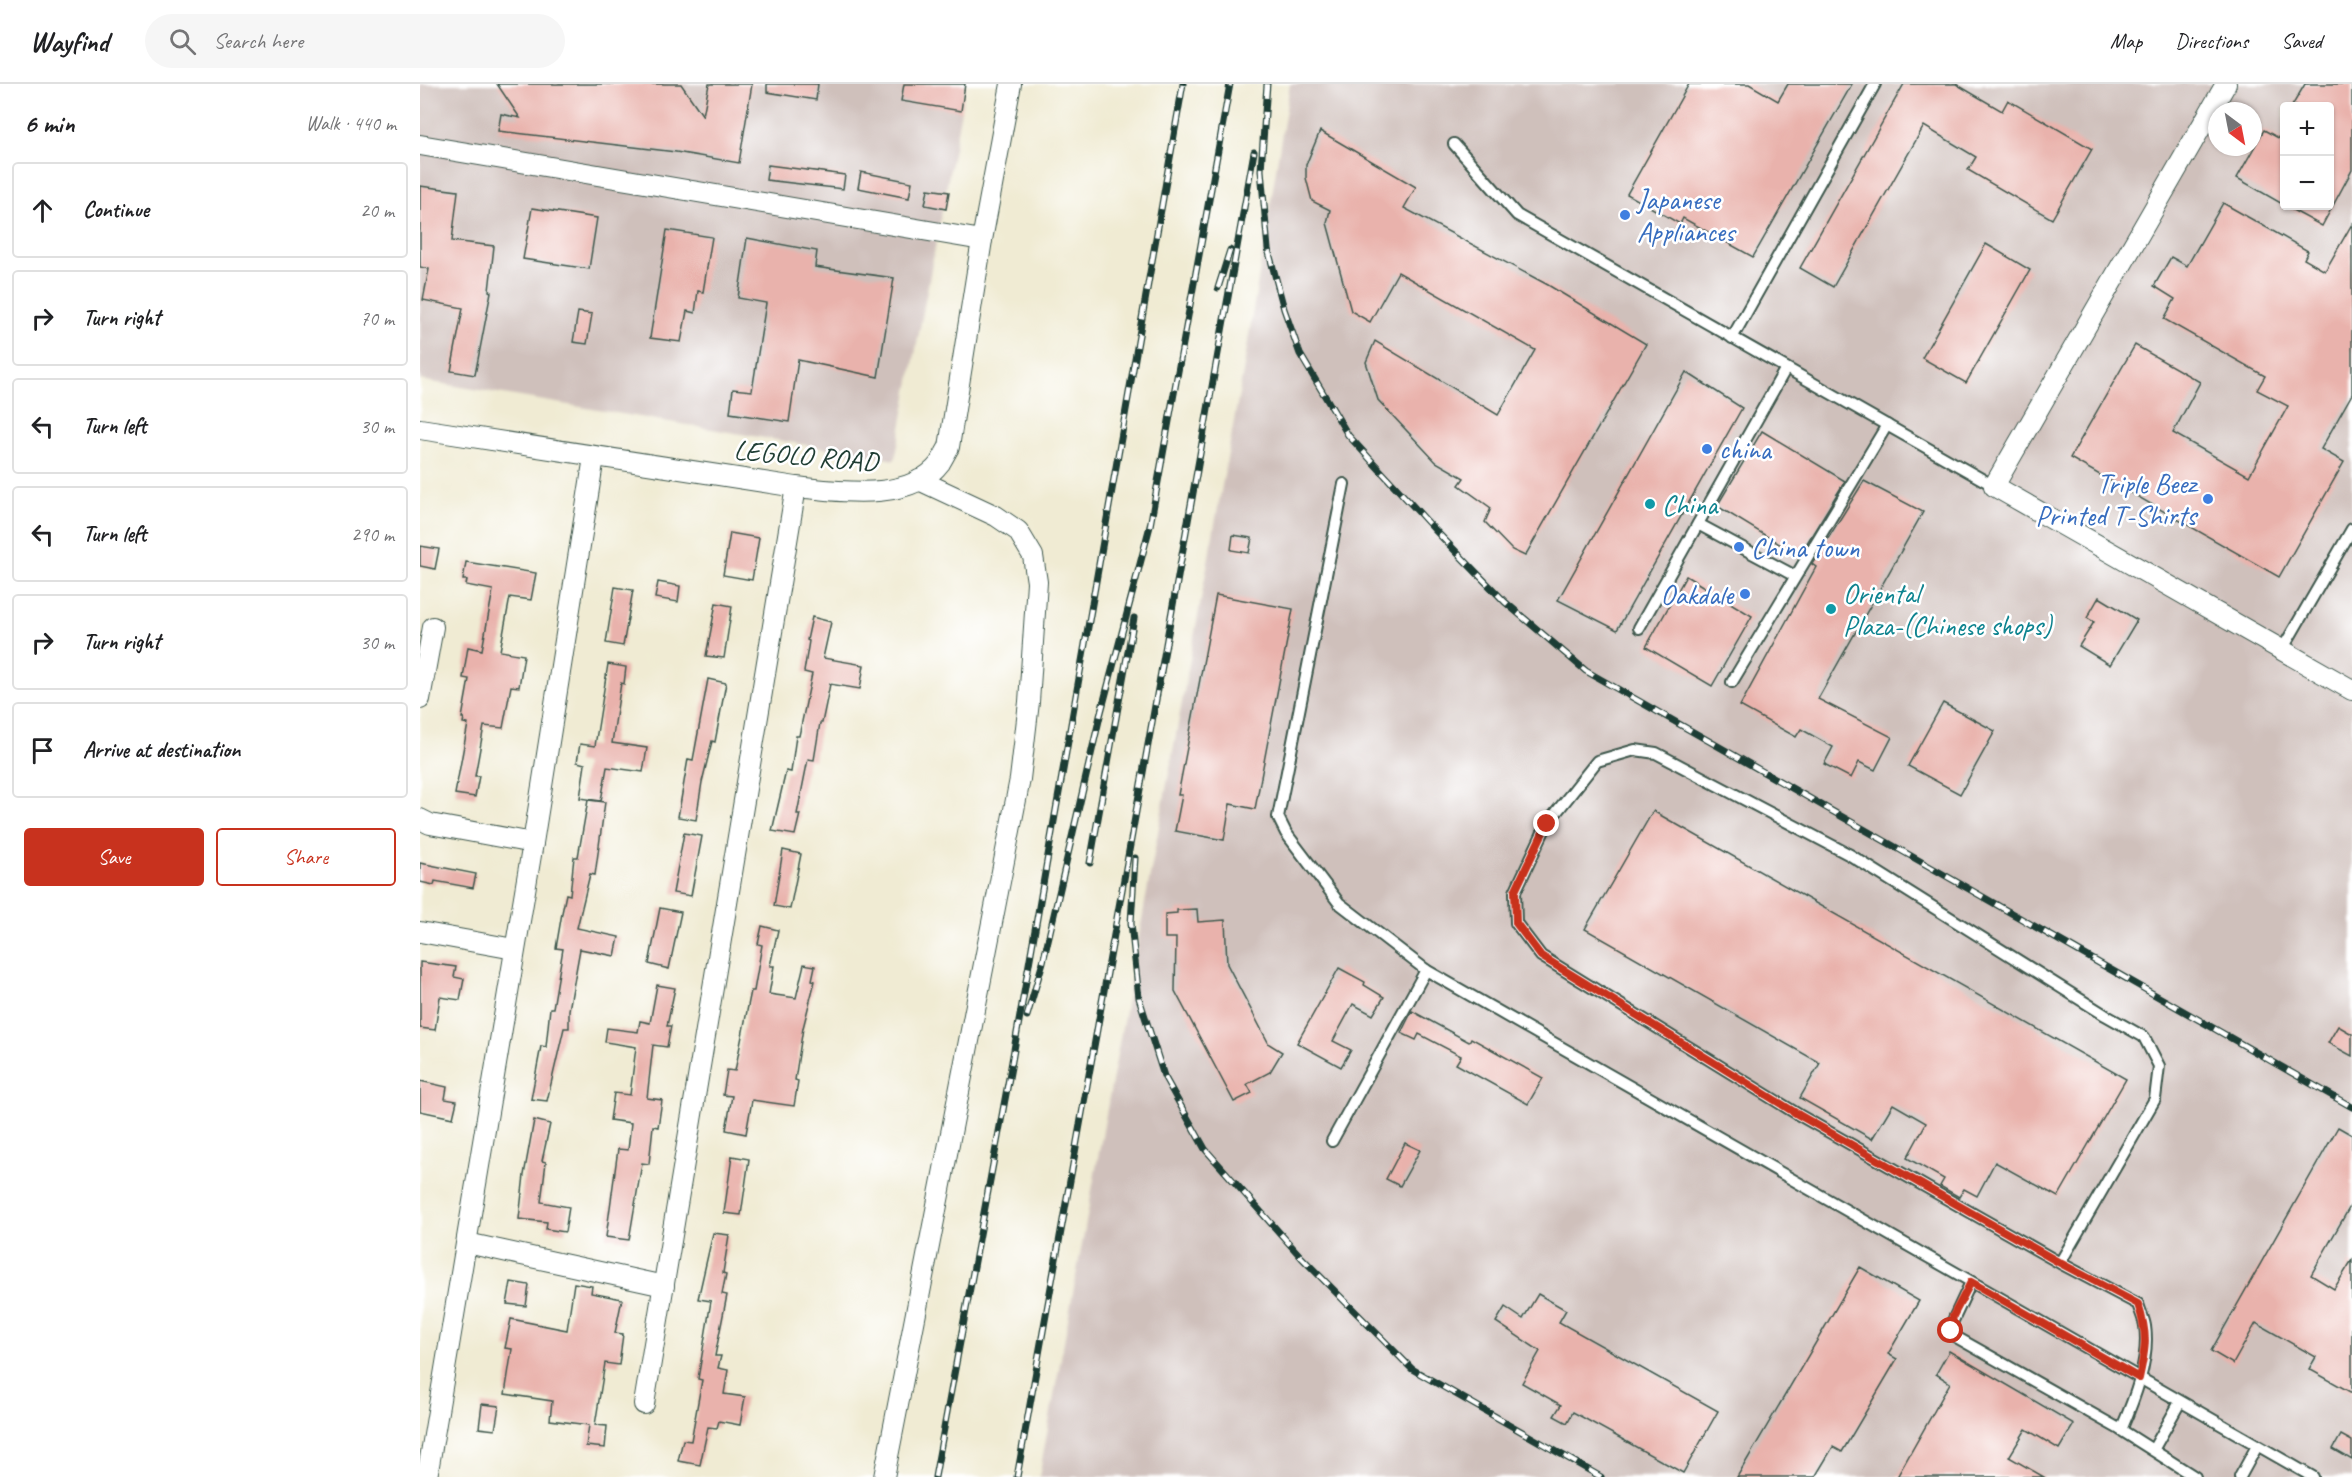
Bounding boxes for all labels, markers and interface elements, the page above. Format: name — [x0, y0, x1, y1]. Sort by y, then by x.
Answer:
search box — [145, 14, 565, 68]
text: Wayfind — [30, 24, 109, 59]
icon: search — [166, 25, 199, 58]
text: Search here — [214, 27, 303, 55]
text: Map — [2110, 28, 2142, 54]
text: Directions — [2175, 28, 2248, 54]
text: Saved — [2281, 28, 2322, 54]
north arrow — [2208, 102, 2262, 156]
map controls — [2280, 102, 2334, 210]
button: + — [2280, 102, 2334, 156]
text: 6 min — [24, 107, 74, 140]
text: Walk · 440 m — [306, 111, 396, 136]
button: − — [2280, 156, 2334, 210]
place label: Japanese Appliances — [1635, 182, 1737, 249]
icon: ahead — [26, 194, 59, 227]
text: Continue — [83, 196, 149, 224]
text: 20 m — [360, 198, 394, 223]
marker: Japanese Appliances — [1618, 208, 1632, 222]
icon: right — [26, 302, 59, 335]
text: Turn right — [83, 304, 160, 332]
text: 70 m — [360, 306, 394, 331]
icon: left — [26, 410, 59, 443]
text: Turn left — [83, 412, 147, 440]
text: 30 m — [360, 414, 394, 439]
street label: LEGOLO ROAD — [733, 432, 881, 479]
place label: china — [1719, 432, 1772, 467]
marker: china — [1700, 442, 1714, 456]
place label: Triple Beez Printed T-Shirts — [2036, 466, 2199, 533]
place label: China — [1662, 487, 1719, 522]
marker: Triple Beez Printed T-Shirts — [2201, 492, 2215, 506]
marker: China — [1643, 497, 1657, 511]
icon: left — [26, 518, 59, 551]
text: Turn left — [83, 520, 147, 548]
text: 290 m — [351, 522, 394, 547]
place label: China town — [1751, 530, 1860, 565]
marker: China town — [1732, 540, 1746, 554]
place label: Oriental Plaza-(Chinese shops) — [1843, 576, 2054, 643]
place label: Oakdale — [1661, 577, 1735, 612]
marker: Oakdale — [1738, 587, 1752, 601]
marker: Oriental Plaza-(Chinese shops) — [1824, 602, 1838, 616]
icon: right — [26, 626, 59, 659]
text: Turn right — [83, 628, 160, 656]
text: 30 m — [360, 630, 394, 655]
icon: arrive — [26, 734, 59, 767]
text: Arrive at destination — [83, 736, 240, 764]
route end — [1533, 810, 1559, 836]
button: Save — [24, 828, 204, 886]
button: Share — [216, 828, 396, 886]
route start — [1937, 1317, 1963, 1343]

